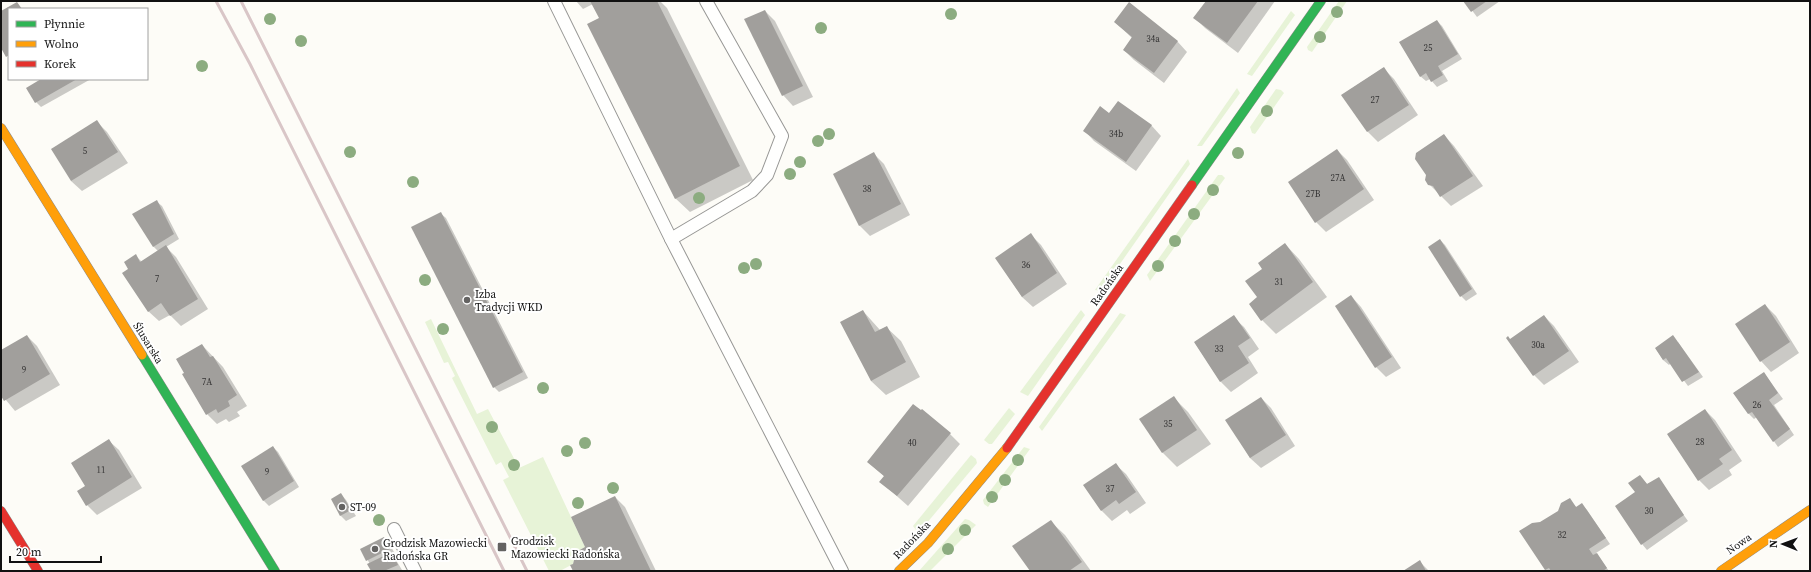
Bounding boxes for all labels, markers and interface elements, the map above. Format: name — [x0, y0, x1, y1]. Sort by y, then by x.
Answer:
legend — [8, 8, 148, 80]
text: Płynnie — [44, 16, 85, 32]
house number: 34a — [1146, 33, 1160, 45]
text: Wolno — [44, 36, 79, 52]
house number: 25 — [1423, 42, 1433, 54]
text: Korek — [44, 56, 76, 72]
house number: 27 — [1370, 94, 1380, 106]
house number: 34b — [1109, 128, 1123, 140]
house number: 5 — [83, 145, 88, 157]
house number: 27A — [1331, 172, 1346, 184]
house number: 38 — [862, 183, 872, 195]
house number: 27B — [1306, 188, 1321, 200]
house number: 36 — [1021, 259, 1031, 271]
street label: Radońska — [1087, 261, 1127, 309]
house number: 7 — [155, 273, 160, 285]
house number: 31 — [1274, 276, 1284, 288]
place label: Izba Tradycji WKD — [475, 287, 543, 315]
marker: Izba Tradycji WKD — [462, 295, 472, 305]
street label: Ślusarska — [129, 319, 167, 367]
house number: 30a — [1531, 339, 1545, 351]
house number: 33 — [1214, 343, 1224, 355]
house number: 9 — [22, 364, 27, 376]
house number: 7A — [202, 376, 212, 388]
house number: 26 — [1752, 399, 1762, 411]
house number: 35 — [1163, 418, 1173, 430]
house number: 28 — [1695, 436, 1705, 448]
house number: 40 — [907, 437, 917, 449]
house number: 11 — [96, 464, 106, 476]
house number: 9 — [265, 466, 270, 478]
house number: 37 — [1105, 483, 1115, 495]
place label: ST-09 — [350, 500, 376, 515]
marker: ST-09 — [337, 502, 347, 512]
house number: 30 — [1644, 505, 1654, 517]
street label: Radońska — [890, 517, 934, 562]
north arrow — [1763, 524, 1803, 564]
house number: 32 — [1557, 529, 1567, 541]
street label: Nowa — [1723, 530, 1755, 558]
place label: Grodzisk Mazowiecki Radońska — [511, 534, 620, 562]
place label: Grodzisk Mazowiecki Radońska GR — [383, 536, 487, 564]
scale bar — [10, 538, 101, 564]
text: N — [1766, 540, 1781, 548]
marker: Grodzisk Mazowiecki Radońska — [496, 541, 508, 553]
text: 20 m — [16, 544, 42, 560]
marker: Grodzisk Mazowiecki Radońska GR — [370, 544, 380, 554]

